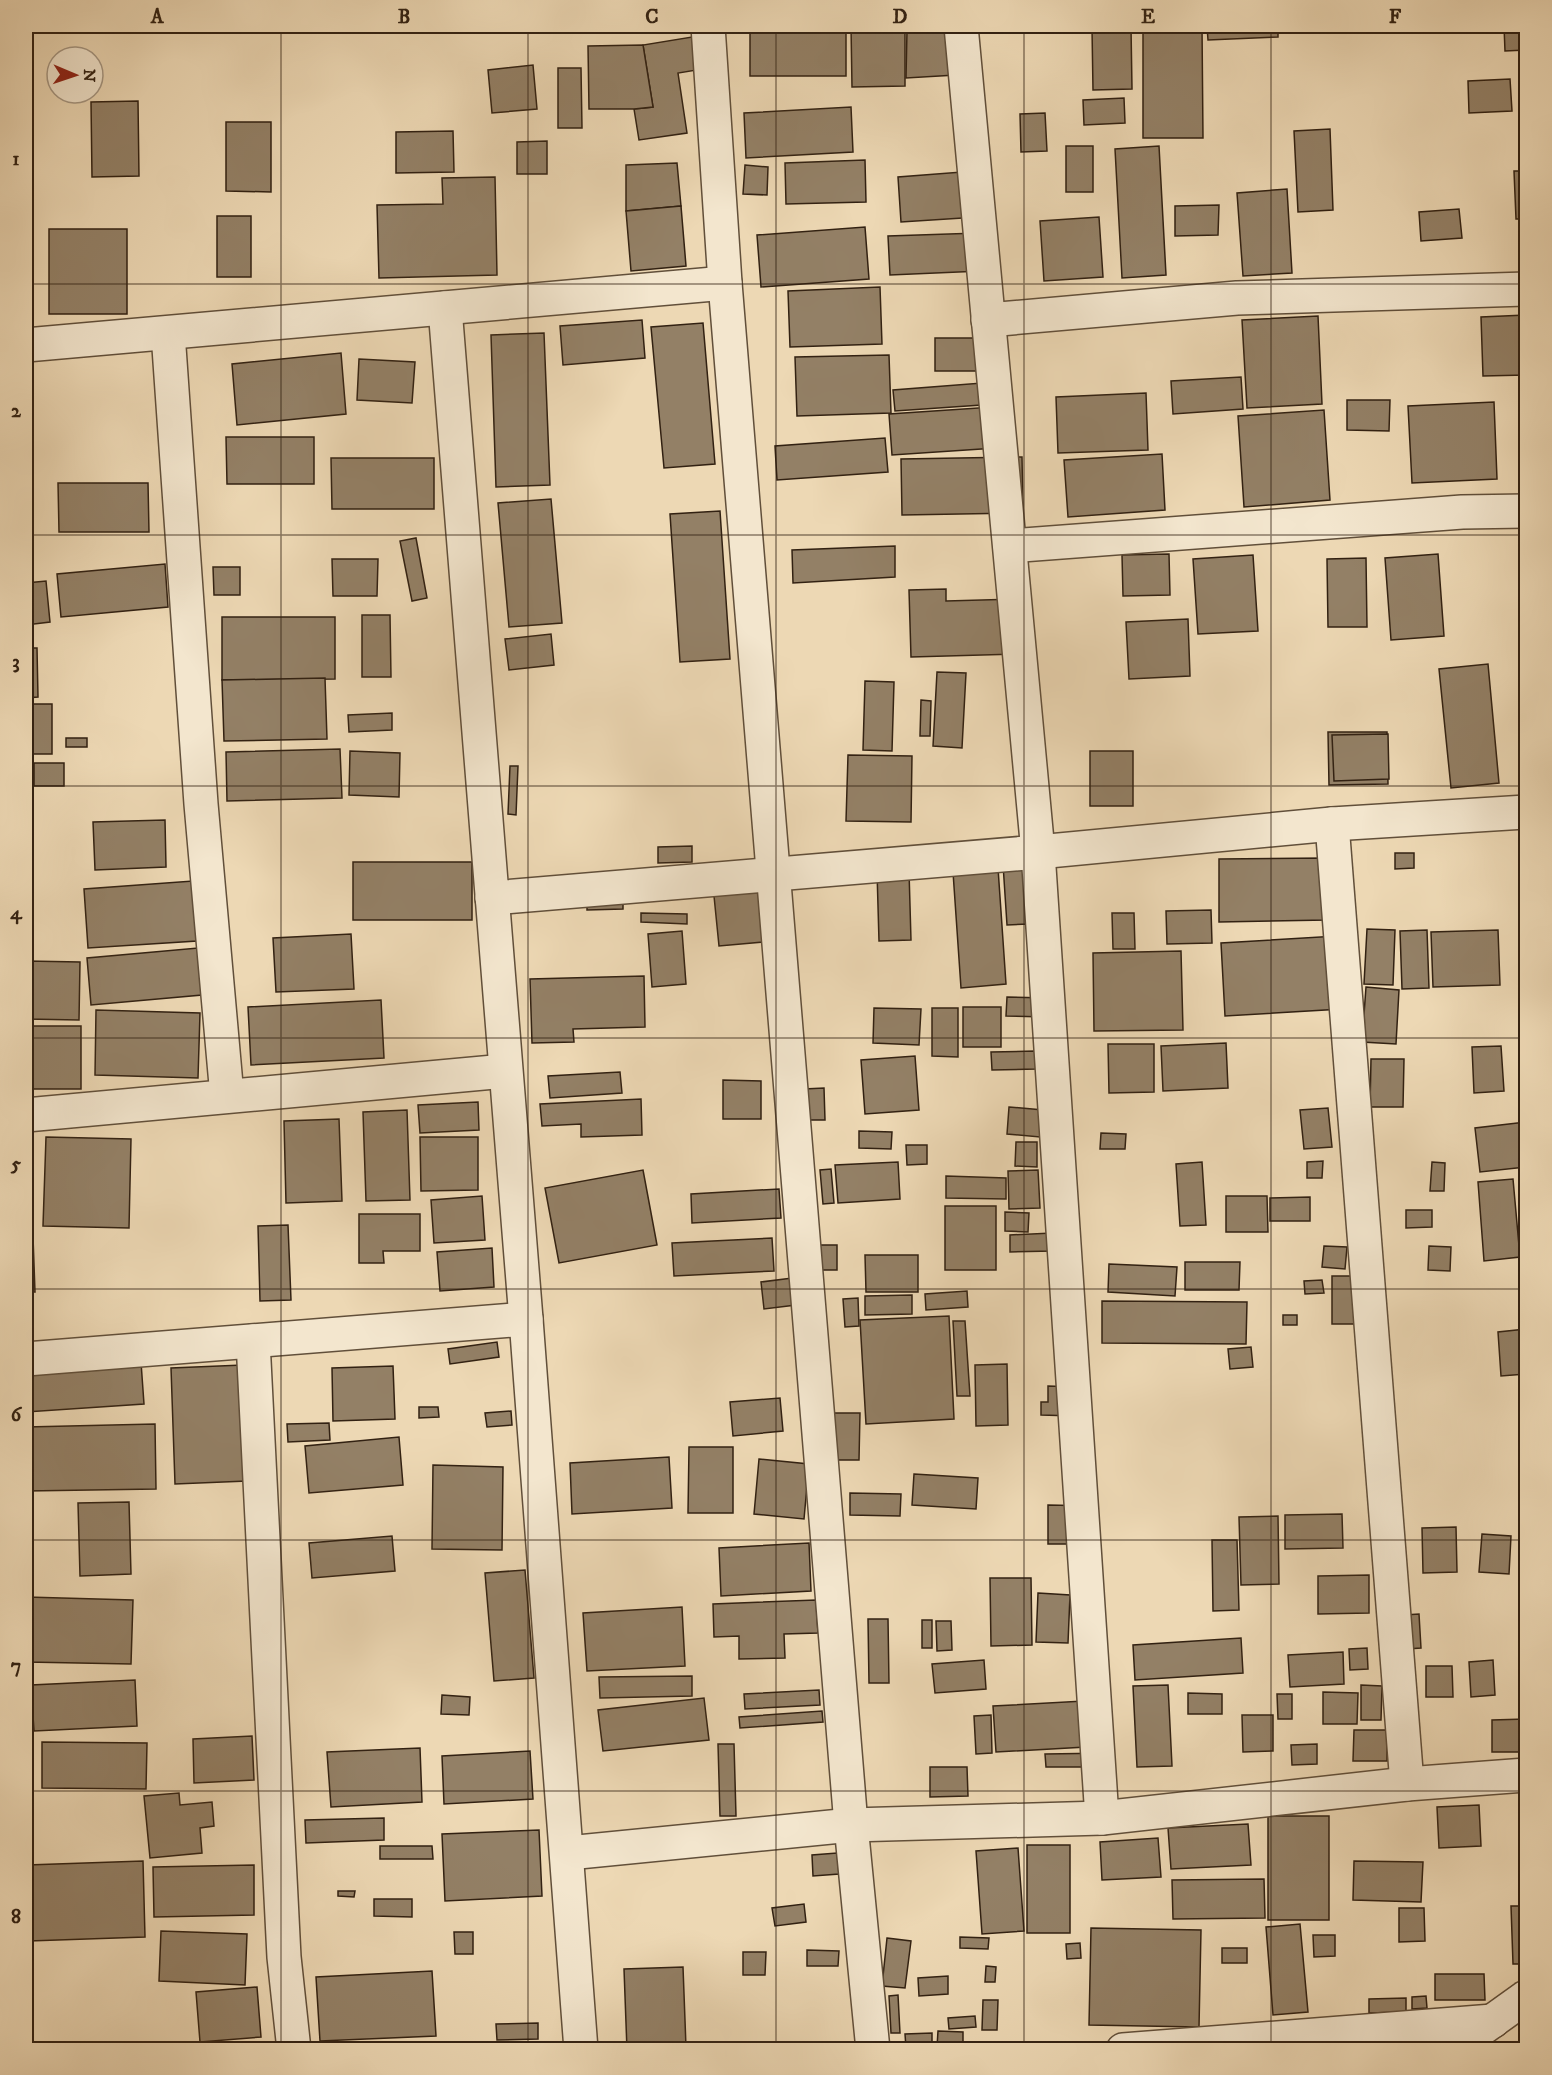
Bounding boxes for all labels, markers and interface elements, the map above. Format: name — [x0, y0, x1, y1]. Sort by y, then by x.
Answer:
text: A — [150, 5, 165, 30]
text: B — [398, 5, 410, 30]
text: C — [645, 5, 659, 30]
text: D — [893, 5, 908, 30]
text: E — [1141, 5, 1155, 30]
text: F — [1389, 5, 1402, 30]
north arrow — [45, 45, 105, 105]
text: N — [79, 69, 99, 82]
text: 1 — [12, 147, 20, 172]
text: 2 — [11, 399, 22, 424]
text: 3 — [12, 650, 20, 675]
text: 4 — [10, 901, 23, 926]
text: 5 — [10, 1152, 21, 1177]
text: 6 — [11, 1403, 23, 1428]
text: 7 — [11, 1654, 21, 1679]
text: 8 — [11, 1905, 21, 1930]

